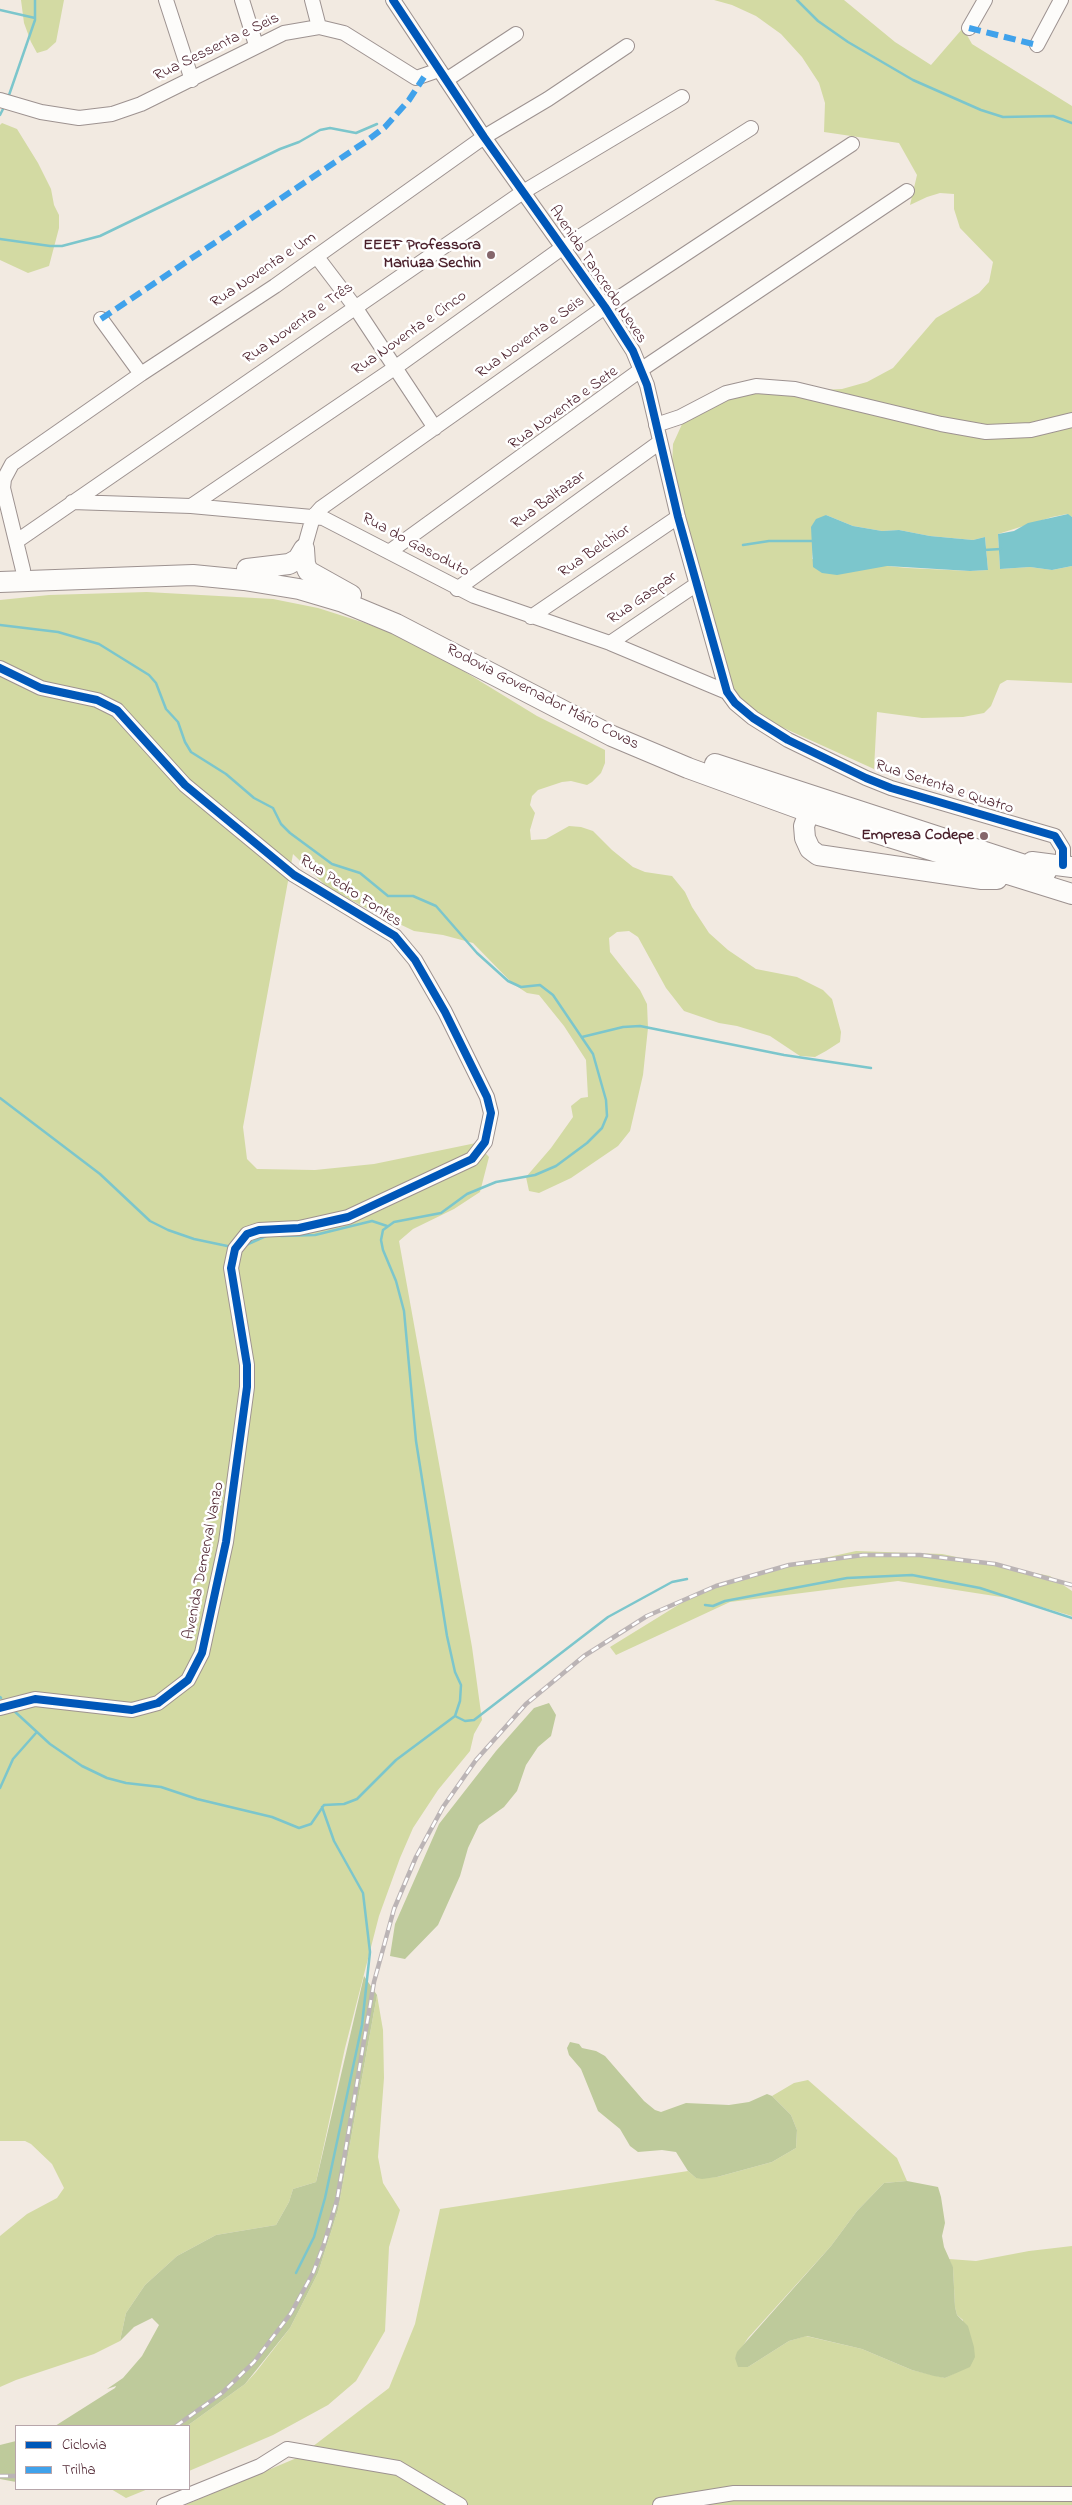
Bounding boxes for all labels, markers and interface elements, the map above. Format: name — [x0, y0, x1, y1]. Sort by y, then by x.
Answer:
street label: Rua Sessenta e Seis — [151, 9, 283, 87]
street label: Avenida Tancredo Neves — [544, 202, 650, 348]
street label: Rua Noventa e Um — [208, 229, 320, 313]
place label: EEEF Professora Mariuza Sechin — [363, 236, 481, 274]
marker: EEEF Professora Mariuza Sechin — [485, 249, 497, 261]
street label: Rua Noventa e Três — [240, 279, 358, 369]
street label: Rua Noventa e Cinco — [349, 287, 471, 381]
street label: Rua Noventa e Seis — [473, 292, 589, 384]
street label: Rua Noventa e Sete — [506, 363, 622, 455]
street label: Rua Baltazar — [508, 468, 590, 534]
street label: Rua do Gasoduto — [358, 510, 472, 582]
street label: Rua Belchior — [556, 521, 634, 583]
street label: Rua Gaspar — [605, 568, 681, 630]
street label: Rodovia Governador Mário Covas — [442, 641, 642, 755]
street label: Rua Setenta e Quatro — [872, 757, 1016, 819]
place label: Empresa Codepe — [861, 826, 974, 846]
marker: Empresa Codepe — [978, 830, 990, 842]
street label: Rua Pedro Fontes — [295, 852, 405, 932]
street label: Avenida Demerval Vanzo — [180, 1481, 230, 1641]
legend — [15, 2425, 190, 2490]
text: Ciclovia — [62, 2434, 107, 2456]
text: Trilha — [62, 2459, 96, 2481]

